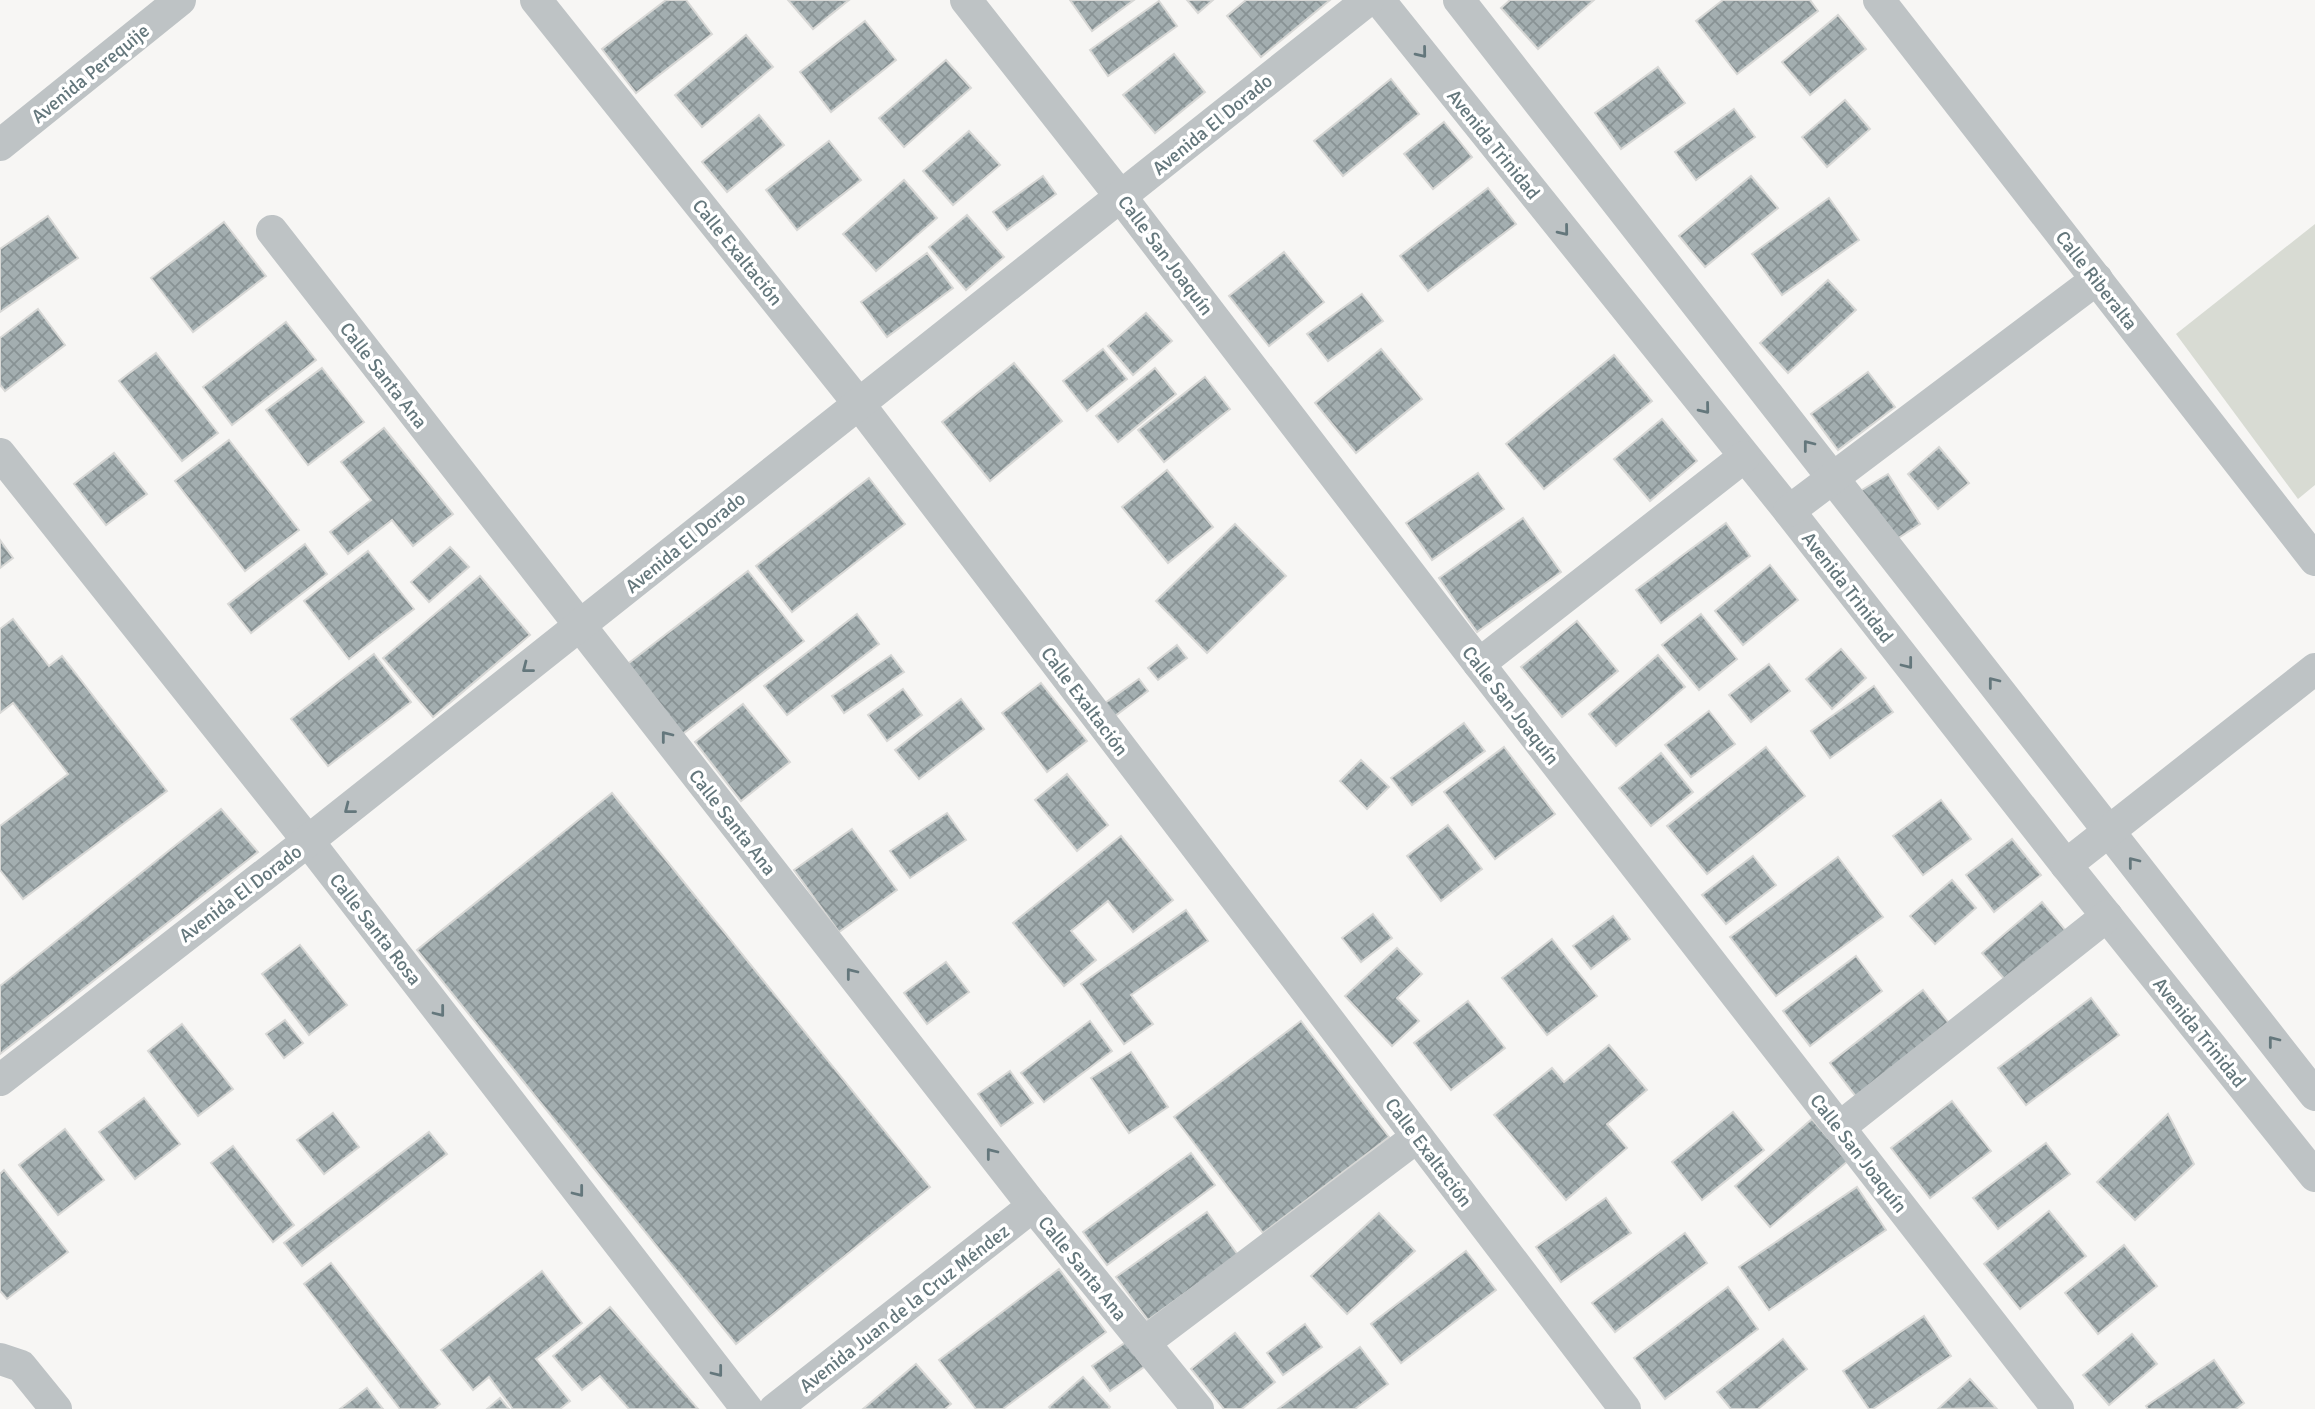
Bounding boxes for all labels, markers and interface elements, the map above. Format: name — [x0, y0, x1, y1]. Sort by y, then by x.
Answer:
street label: Avenida Perequije — [27, 19, 154, 129]
one-way arrow — [1414, 45, 1426, 58]
street label: Avenida El Dorado — [1148, 69, 1278, 181]
street label: Avenida Trinidad — [1442, 85, 1545, 205]
street label: Calle San Joaquín — [1112, 191, 1218, 320]
street label: Calle Exaltación — [687, 194, 788, 311]
one-way arrow — [1555, 224, 1568, 236]
street label: Calle Riberalta — [2050, 226, 2142, 335]
street label: Calle Santa Ana — [334, 318, 432, 433]
one-way arrow — [1697, 402, 1710, 414]
one-way arrow — [1803, 440, 1816, 453]
street label: Avenida El Dorado — [621, 487, 751, 599]
street label: Avenida Trinidad — [1796, 527, 1898, 648]
street label: Calle San Joaquín — [1456, 641, 1564, 770]
street label: Calle Exaltación — [1035, 642, 1133, 761]
one-way arrow — [1900, 656, 1913, 668]
one-way arrow — [522, 660, 535, 672]
one-way arrow — [1988, 678, 2001, 690]
one-way arrow — [661, 731, 674, 743]
street label: Calle Santa Ana — [683, 765, 781, 880]
one-way arrow — [344, 801, 356, 814]
street label: Avenida El Dorado — [174, 840, 307, 948]
one-way arrow — [2128, 857, 2141, 869]
street label: Calle Santa Rosa — [324, 869, 426, 990]
one-way arrow — [846, 968, 859, 981]
street label: Avenida Trinidad — [2148, 973, 2251, 1093]
one-way arrow — [431, 1004, 444, 1016]
one-way arrow — [2269, 1036, 2281, 1049]
street label: Calle San Joaquín — [1804, 1089, 1912, 1218]
street label: Calle Exaltación — [1379, 1093, 1477, 1212]
one-way arrow — [986, 1148, 999, 1160]
one-way arrow — [571, 1184, 584, 1196]
street label: Calle Santa Ana — [1033, 1211, 1132, 1326]
street label: Avenida Juan de la Cruz Méndez — [795, 1219, 1014, 1398]
one-way arrow — [710, 1364, 723, 1376]

